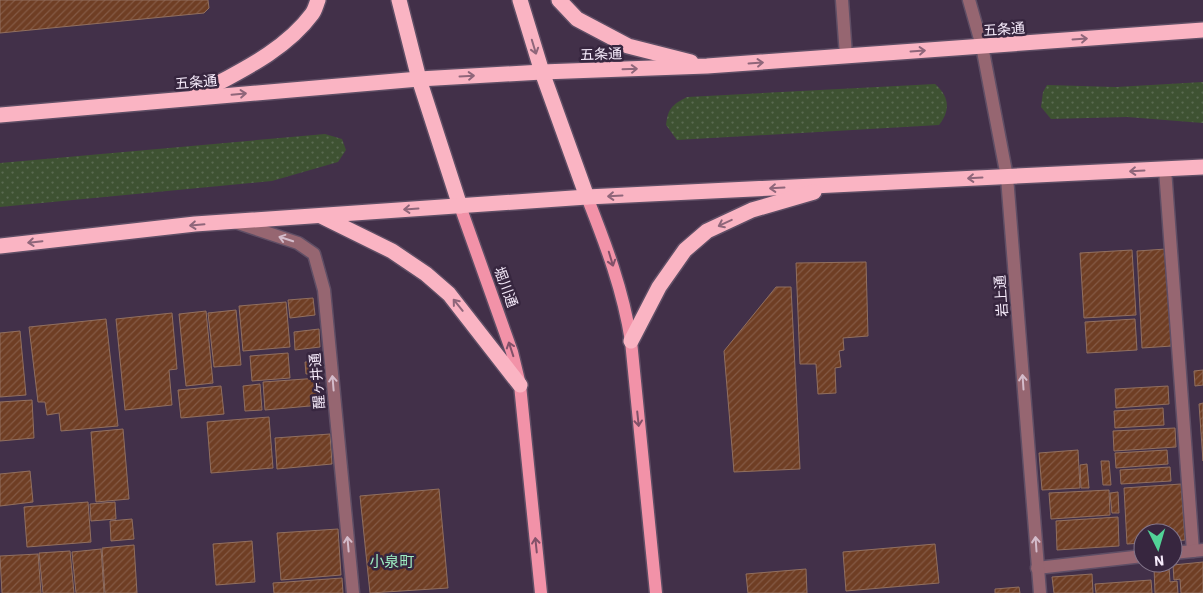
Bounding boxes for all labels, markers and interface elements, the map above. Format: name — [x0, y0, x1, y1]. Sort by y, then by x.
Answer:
street label: 五条通 — [982, 19, 1026, 39]
one-way arrow — [1072, 35, 1088, 44]
one-way arrow — [530, 38, 540, 54]
street label: 五条通 — [580, 44, 622, 64]
one-way arrow — [910, 47, 926, 56]
one-way arrow — [748, 58, 764, 67]
one-way arrow — [621, 64, 637, 74]
street label: 五条通 — [174, 71, 218, 93]
one-way arrow — [459, 72, 475, 81]
one-way arrow — [231, 89, 247, 99]
one-way arrow — [1129, 166, 1145, 175]
one-way arrow — [967, 174, 983, 183]
one-way arrow — [770, 183, 786, 193]
one-way arrow — [607, 191, 624, 201]
one-way arrow — [404, 205, 420, 214]
one-way arrow — [718, 218, 733, 228]
one-way arrow — [189, 220, 205, 229]
one-way arrow — [278, 234, 294, 244]
one-way arrow — [28, 237, 44, 247]
one-way arrow — [607, 251, 617, 267]
street label: 堀川通 — [490, 264, 522, 310]
street label: 岩上通 — [991, 274, 1011, 318]
one-way arrow — [452, 299, 463, 312]
one-way arrow — [505, 341, 515, 357]
street label: 醒ヶ井通 — [306, 352, 328, 410]
one-way arrow — [328, 375, 337, 391]
one-way arrow — [1018, 375, 1028, 391]
one-way arrow — [634, 410, 643, 426]
north arrow — [1133, 523, 1183, 573]
one-way arrow — [343, 537, 353, 553]
one-way arrow — [531, 537, 541, 553]
one-way arrow — [1031, 537, 1040, 553]
district label: 小泉町 — [369, 552, 415, 571]
text: N — [1153, 552, 1165, 570]

